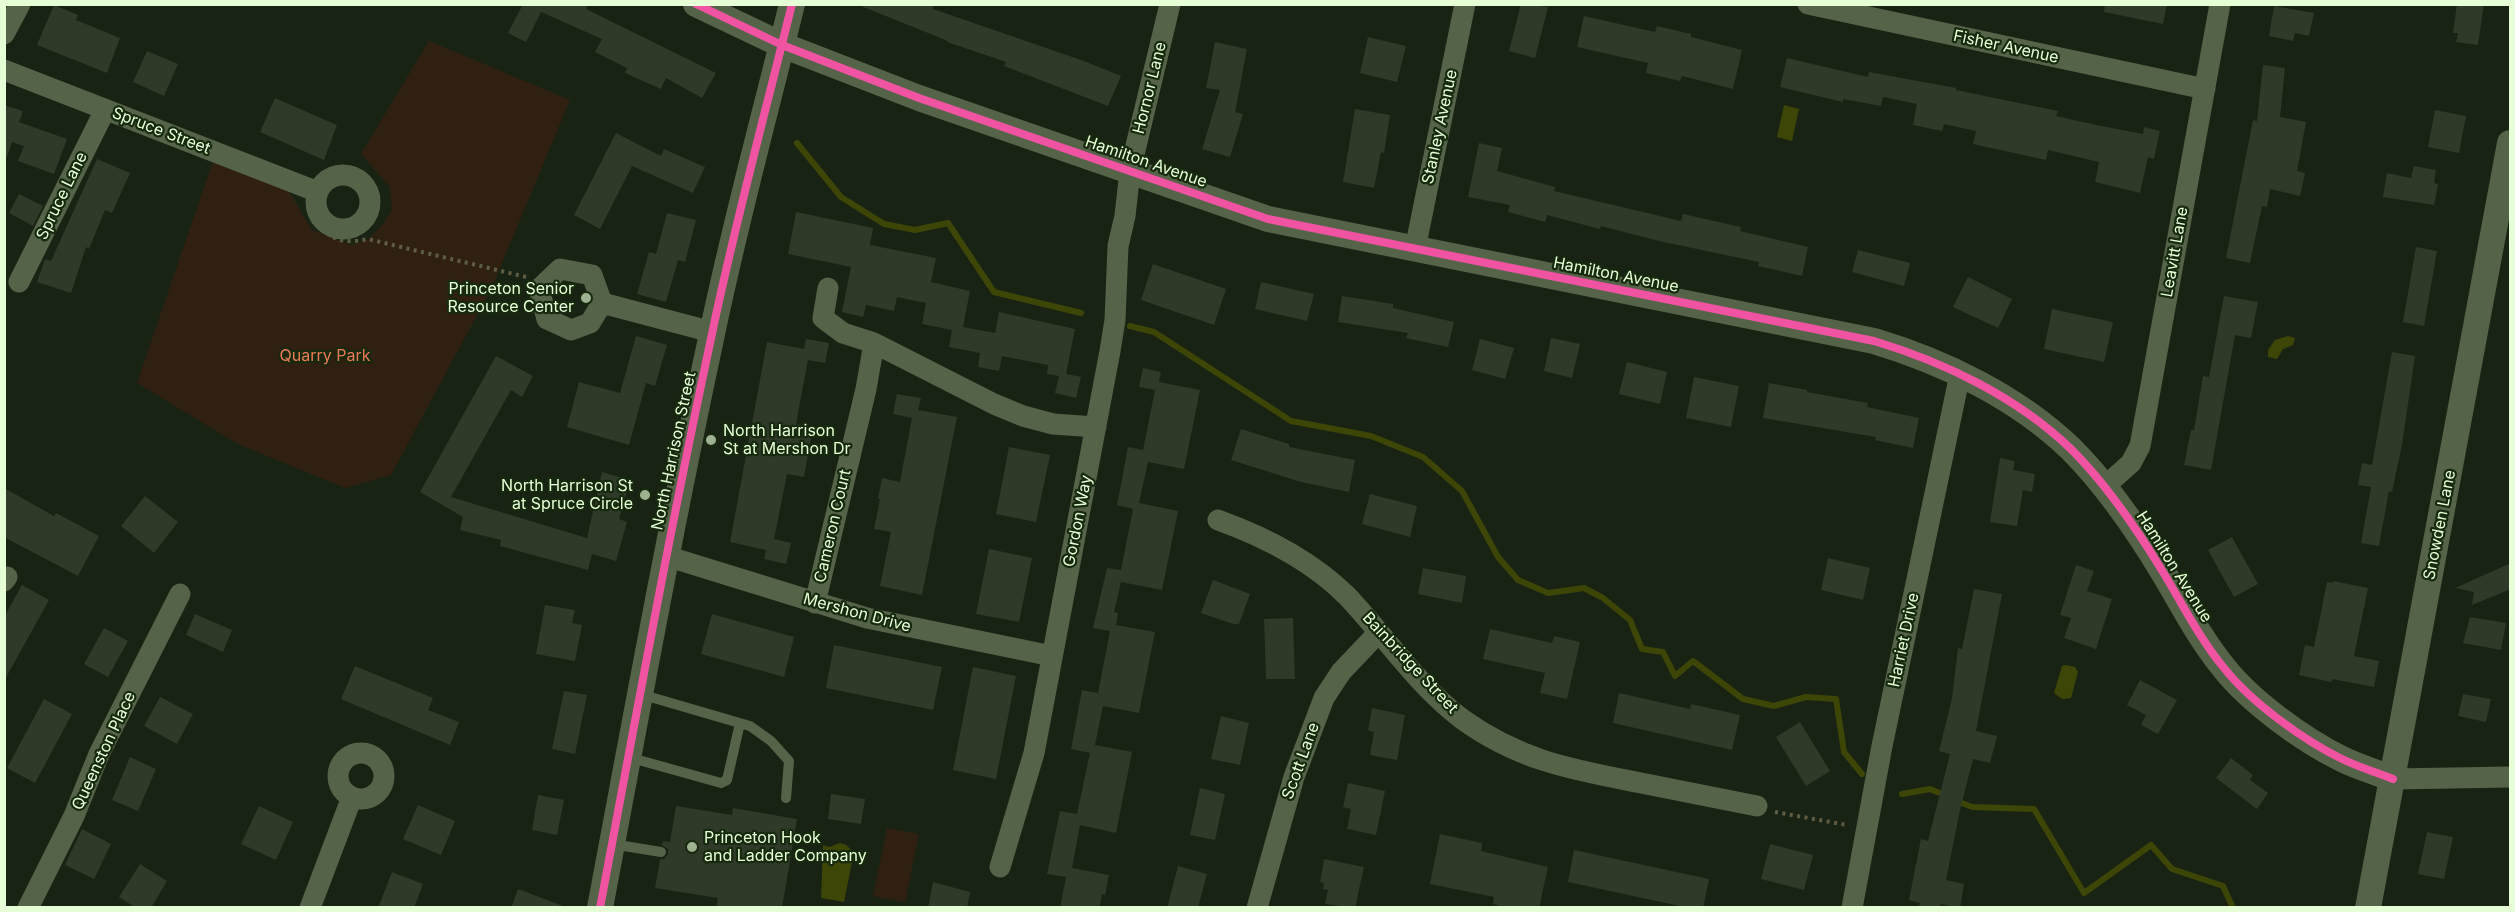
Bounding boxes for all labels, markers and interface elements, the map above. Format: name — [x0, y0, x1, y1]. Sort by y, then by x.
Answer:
street label: Fisher Avenue — [1952, 26, 2060, 68]
street label: Hornor Lane — [1129, 40, 1171, 136]
street label: Stanley Avenue — [1418, 68, 1462, 186]
street label: Spruce Street — [109, 103, 213, 159]
street label: Hamilton Avenue — [1083, 132, 1209, 192]
street label: Spruce Lane — [32, 149, 92, 243]
street label: Leavitt Lane — [2158, 205, 2192, 299]
street label: Hamilton Avenue — [1551, 253, 1681, 297]
place label: Princeton Senior Resource Center — [447, 279, 574, 317]
marker: Princeton Senior Resource Center — [579, 291, 593, 305]
park label: Quarry Park — [280, 346, 370, 366]
street label: North Harrison Street — [648, 370, 700, 532]
place label: North Harrison St at Mershon Dr — [723, 421, 851, 459]
marker: North Harrison St at Mershon Dr — [704, 433, 718, 447]
street label: Cameron Court — [811, 468, 855, 584]
street label: Snowden Lane — [2420, 468, 2460, 582]
street label: Gordon Way — [1060, 473, 1096, 569]
place label: North Harrison St at Spruce Circle — [501, 476, 633, 514]
marker: North Harrison St at Spruce Circle — [638, 488, 652, 502]
street label: Hamilton Avenue — [2132, 508, 2216, 626]
street label: Mershon Drive — [801, 589, 913, 637]
street label: Harriet Drive — [1885, 591, 1923, 689]
street label: Bainbridge Street — [1358, 608, 1462, 718]
street label: Queenston Place — [68, 689, 140, 813]
street label: Scott Lane — [1278, 720, 1324, 802]
place label: Princeton Hook and Ladder Company — [704, 828, 867, 866]
marker: Princeton Hook and Ladder Company — [685, 840, 699, 854]

